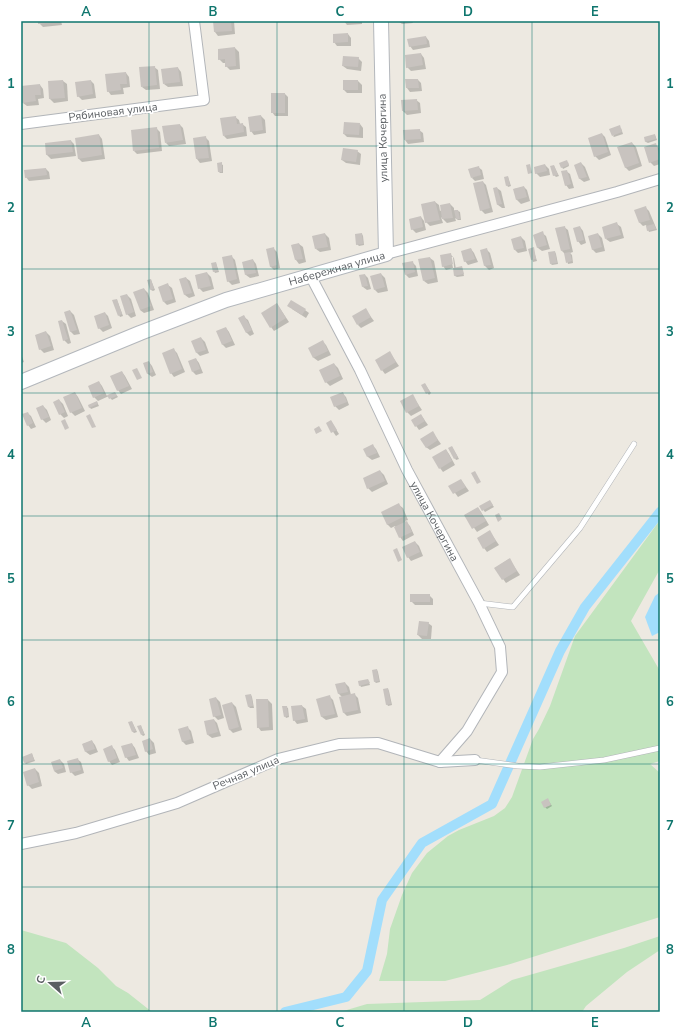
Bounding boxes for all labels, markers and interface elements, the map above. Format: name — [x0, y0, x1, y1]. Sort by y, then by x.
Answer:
text: A — [81, 3, 91, 21]
text: B — [209, 3, 218, 21]
text: C — [336, 3, 345, 21]
text: D — [463, 3, 473, 21]
text: E — [591, 3, 599, 21]
text: 1 — [7, 75, 15, 93]
text: 1 — [666, 75, 674, 93]
street label: улица Кочергина — [375, 93, 391, 183]
street label: Рябиновая улица — [68, 99, 158, 125]
text: 2 — [7, 199, 15, 217]
text: 2 — [666, 199, 674, 217]
street label: Набережная улица — [287, 247, 387, 289]
text: 3 — [7, 323, 15, 341]
text: 3 — [666, 323, 674, 341]
text: 4 — [7, 446, 15, 464]
text: 4 — [666, 446, 674, 464]
street label: улица Кочергина — [407, 478, 462, 564]
text: 5 — [7, 570, 15, 588]
text: 5 — [666, 570, 674, 588]
text: 6 — [7, 693, 15, 711]
text: 6 — [666, 693, 674, 711]
street label: Речная улица — [211, 752, 282, 794]
text: 7 — [7, 817, 15, 835]
text: 7 — [666, 817, 674, 835]
text: 8 — [7, 941, 15, 959]
text: 8 — [666, 941, 674, 959]
north arrow — [30, 963, 70, 1003]
text: С — [33, 973, 50, 986]
text: A — [81, 1014, 91, 1032]
text: B — [209, 1014, 218, 1032]
text: C — [336, 1014, 345, 1032]
text: D — [463, 1014, 473, 1032]
text: E — [591, 1014, 599, 1032]

